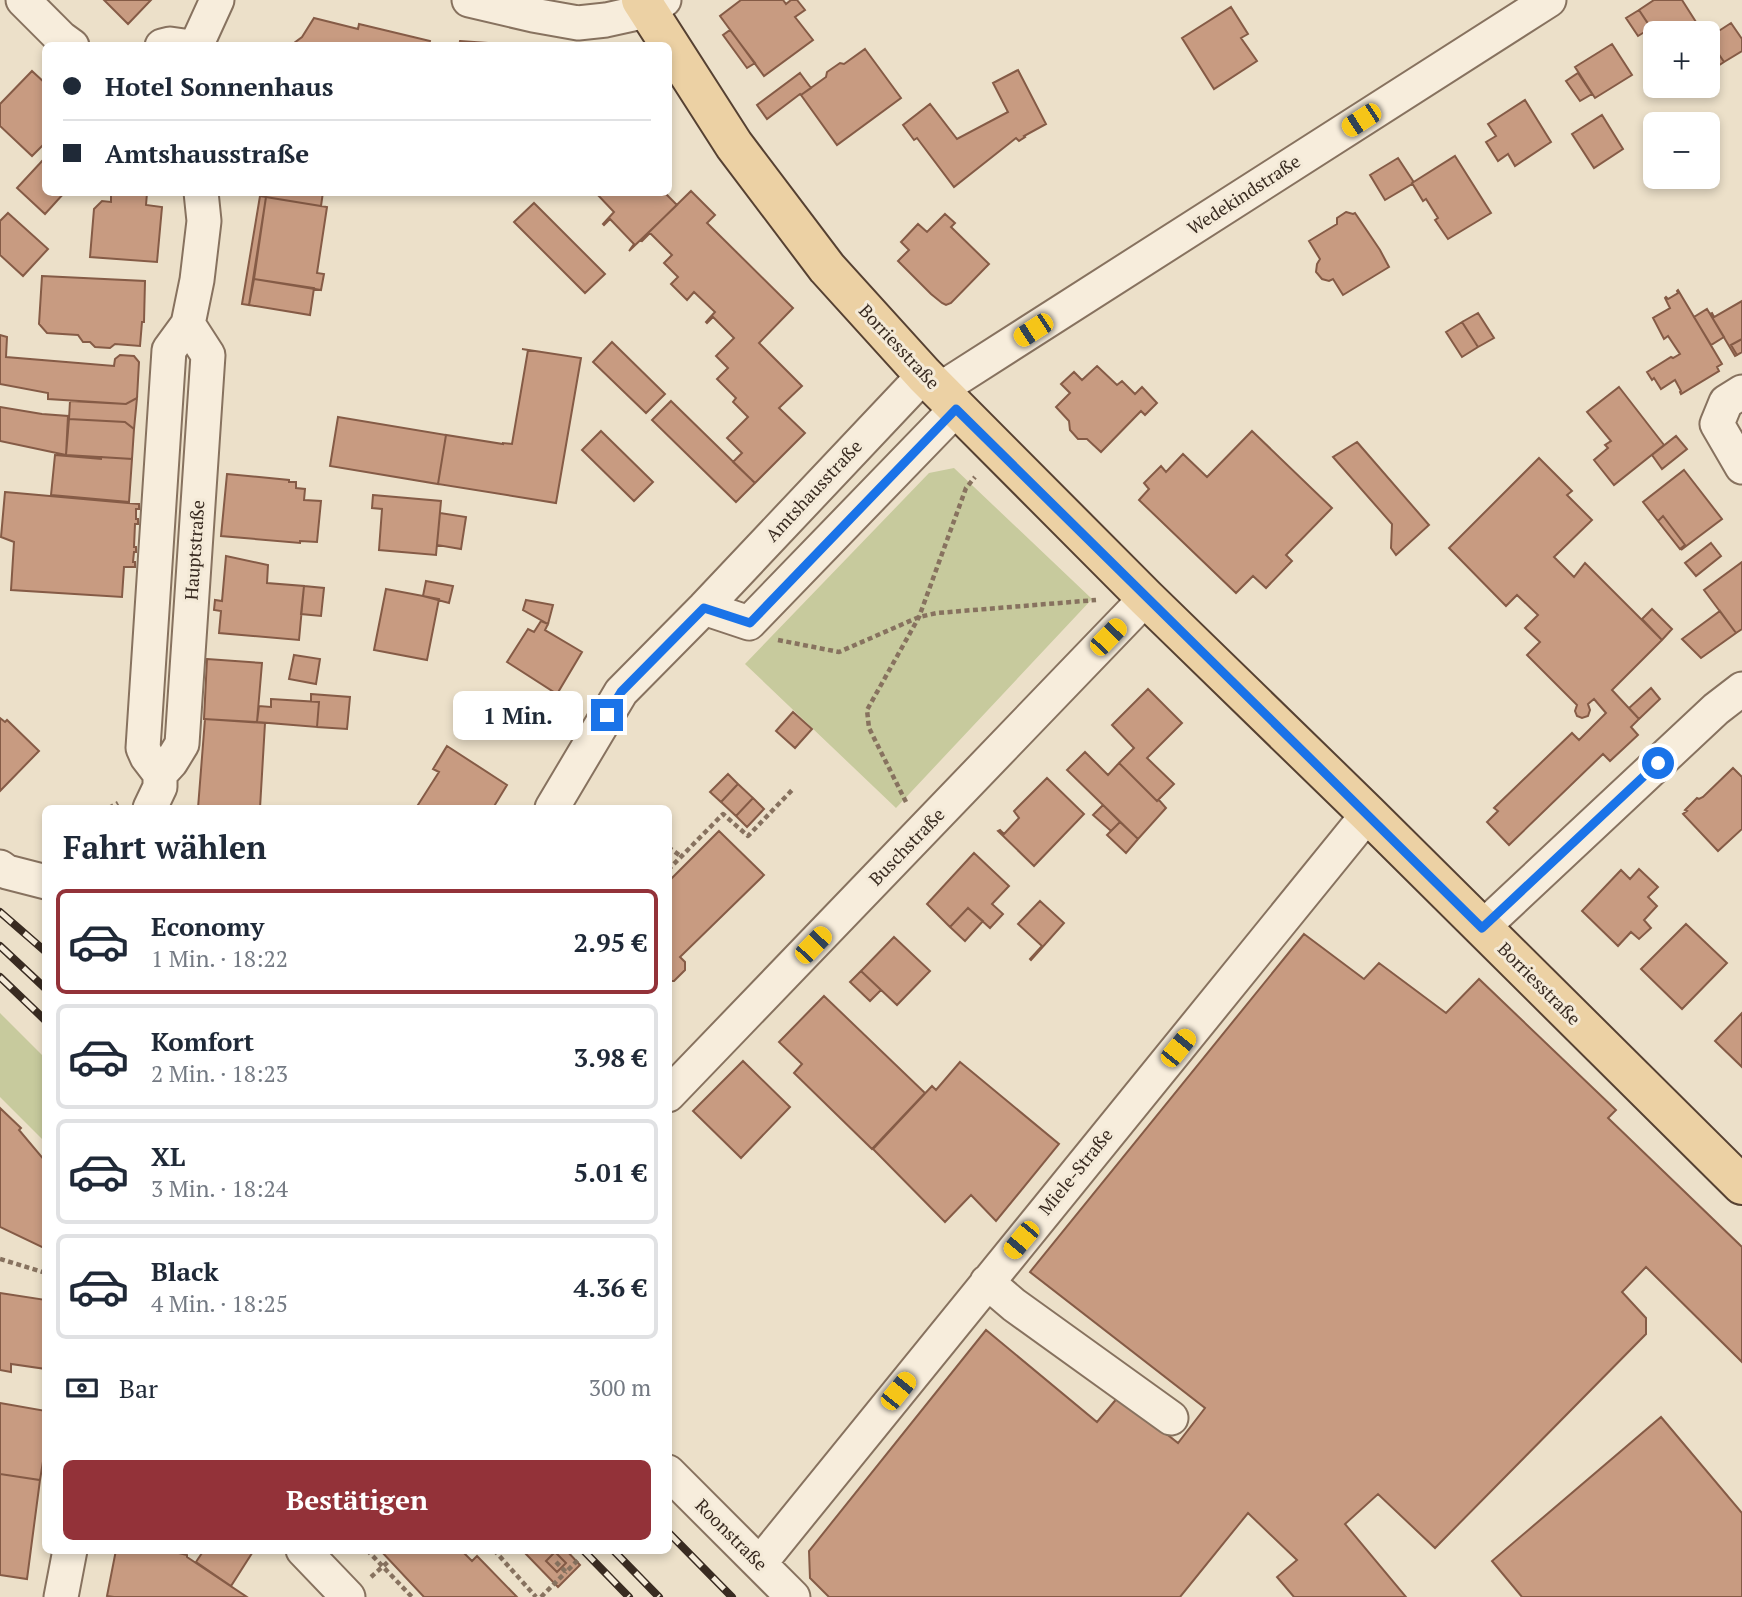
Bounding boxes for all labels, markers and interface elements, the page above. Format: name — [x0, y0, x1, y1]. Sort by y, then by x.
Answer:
map controls — [1643, 21, 1720, 189]
button: + — [1643, 21, 1720, 98]
text: Hotel Sonnenhaus — [105, 69, 333, 103]
car — [1338, 100, 1385, 140]
button: − — [1643, 112, 1720, 189]
text: Amtshausstraße — [105, 136, 309, 170]
street label: Wedekindstraße — [1182, 149, 1305, 240]
street label: Borriesstraße — [854, 299, 945, 394]
car — [1010, 310, 1057, 350]
street label: Amtshausstraße — [760, 434, 867, 546]
street label: Hauptstraße — [179, 499, 209, 601]
car — [1086, 615, 1131, 659]
callout: 1 Min. — [453, 690, 582, 740]
route end — [591, 699, 623, 731]
text: 1 Min. — [483, 700, 553, 731]
route start — [1642, 747, 1674, 779]
street label: Buschstraße — [863, 802, 949, 890]
text: Fahrt wählen — [63, 826, 267, 868]
text: Economy — [151, 909, 264, 943]
icon: car — [67, 910, 130, 973]
car — [791, 923, 836, 967]
text: 2.95 € — [574, 925, 647, 959]
street label: Borriesstraße — [1493, 937, 1586, 1030]
text: 1 Min. · 18:22 — [151, 943, 288, 974]
text: Komfort — [151, 1024, 254, 1058]
icon: car — [67, 1025, 130, 1088]
car — [1157, 1025, 1200, 1071]
text: 3.98 € — [574, 1040, 647, 1074]
text: 2 Min. · 18:23 — [151, 1058, 288, 1089]
street label: Miele-Straße — [1033, 1123, 1118, 1220]
text: XL — [151, 1139, 185, 1173]
icon: car — [67, 1140, 130, 1203]
text: 5.01 € — [574, 1155, 647, 1189]
text: 3 Min. · 18:24 — [151, 1173, 288, 1204]
car — [1000, 1217, 1043, 1263]
text: Black — [151, 1254, 219, 1288]
icon: car — [67, 1255, 130, 1318]
text: 4.36 € — [574, 1270, 647, 1304]
text: 4 Min. · 18:25 — [151, 1288, 288, 1319]
car — [877, 1368, 920, 1414]
icon: cash — [63, 1369, 101, 1407]
text: Bar — [119, 1371, 158, 1405]
text: 300 m — [589, 1372, 651, 1403]
button: Bestätigen — [63, 1460, 651, 1540]
street label: Roonstraße — [690, 1493, 773, 1576]

